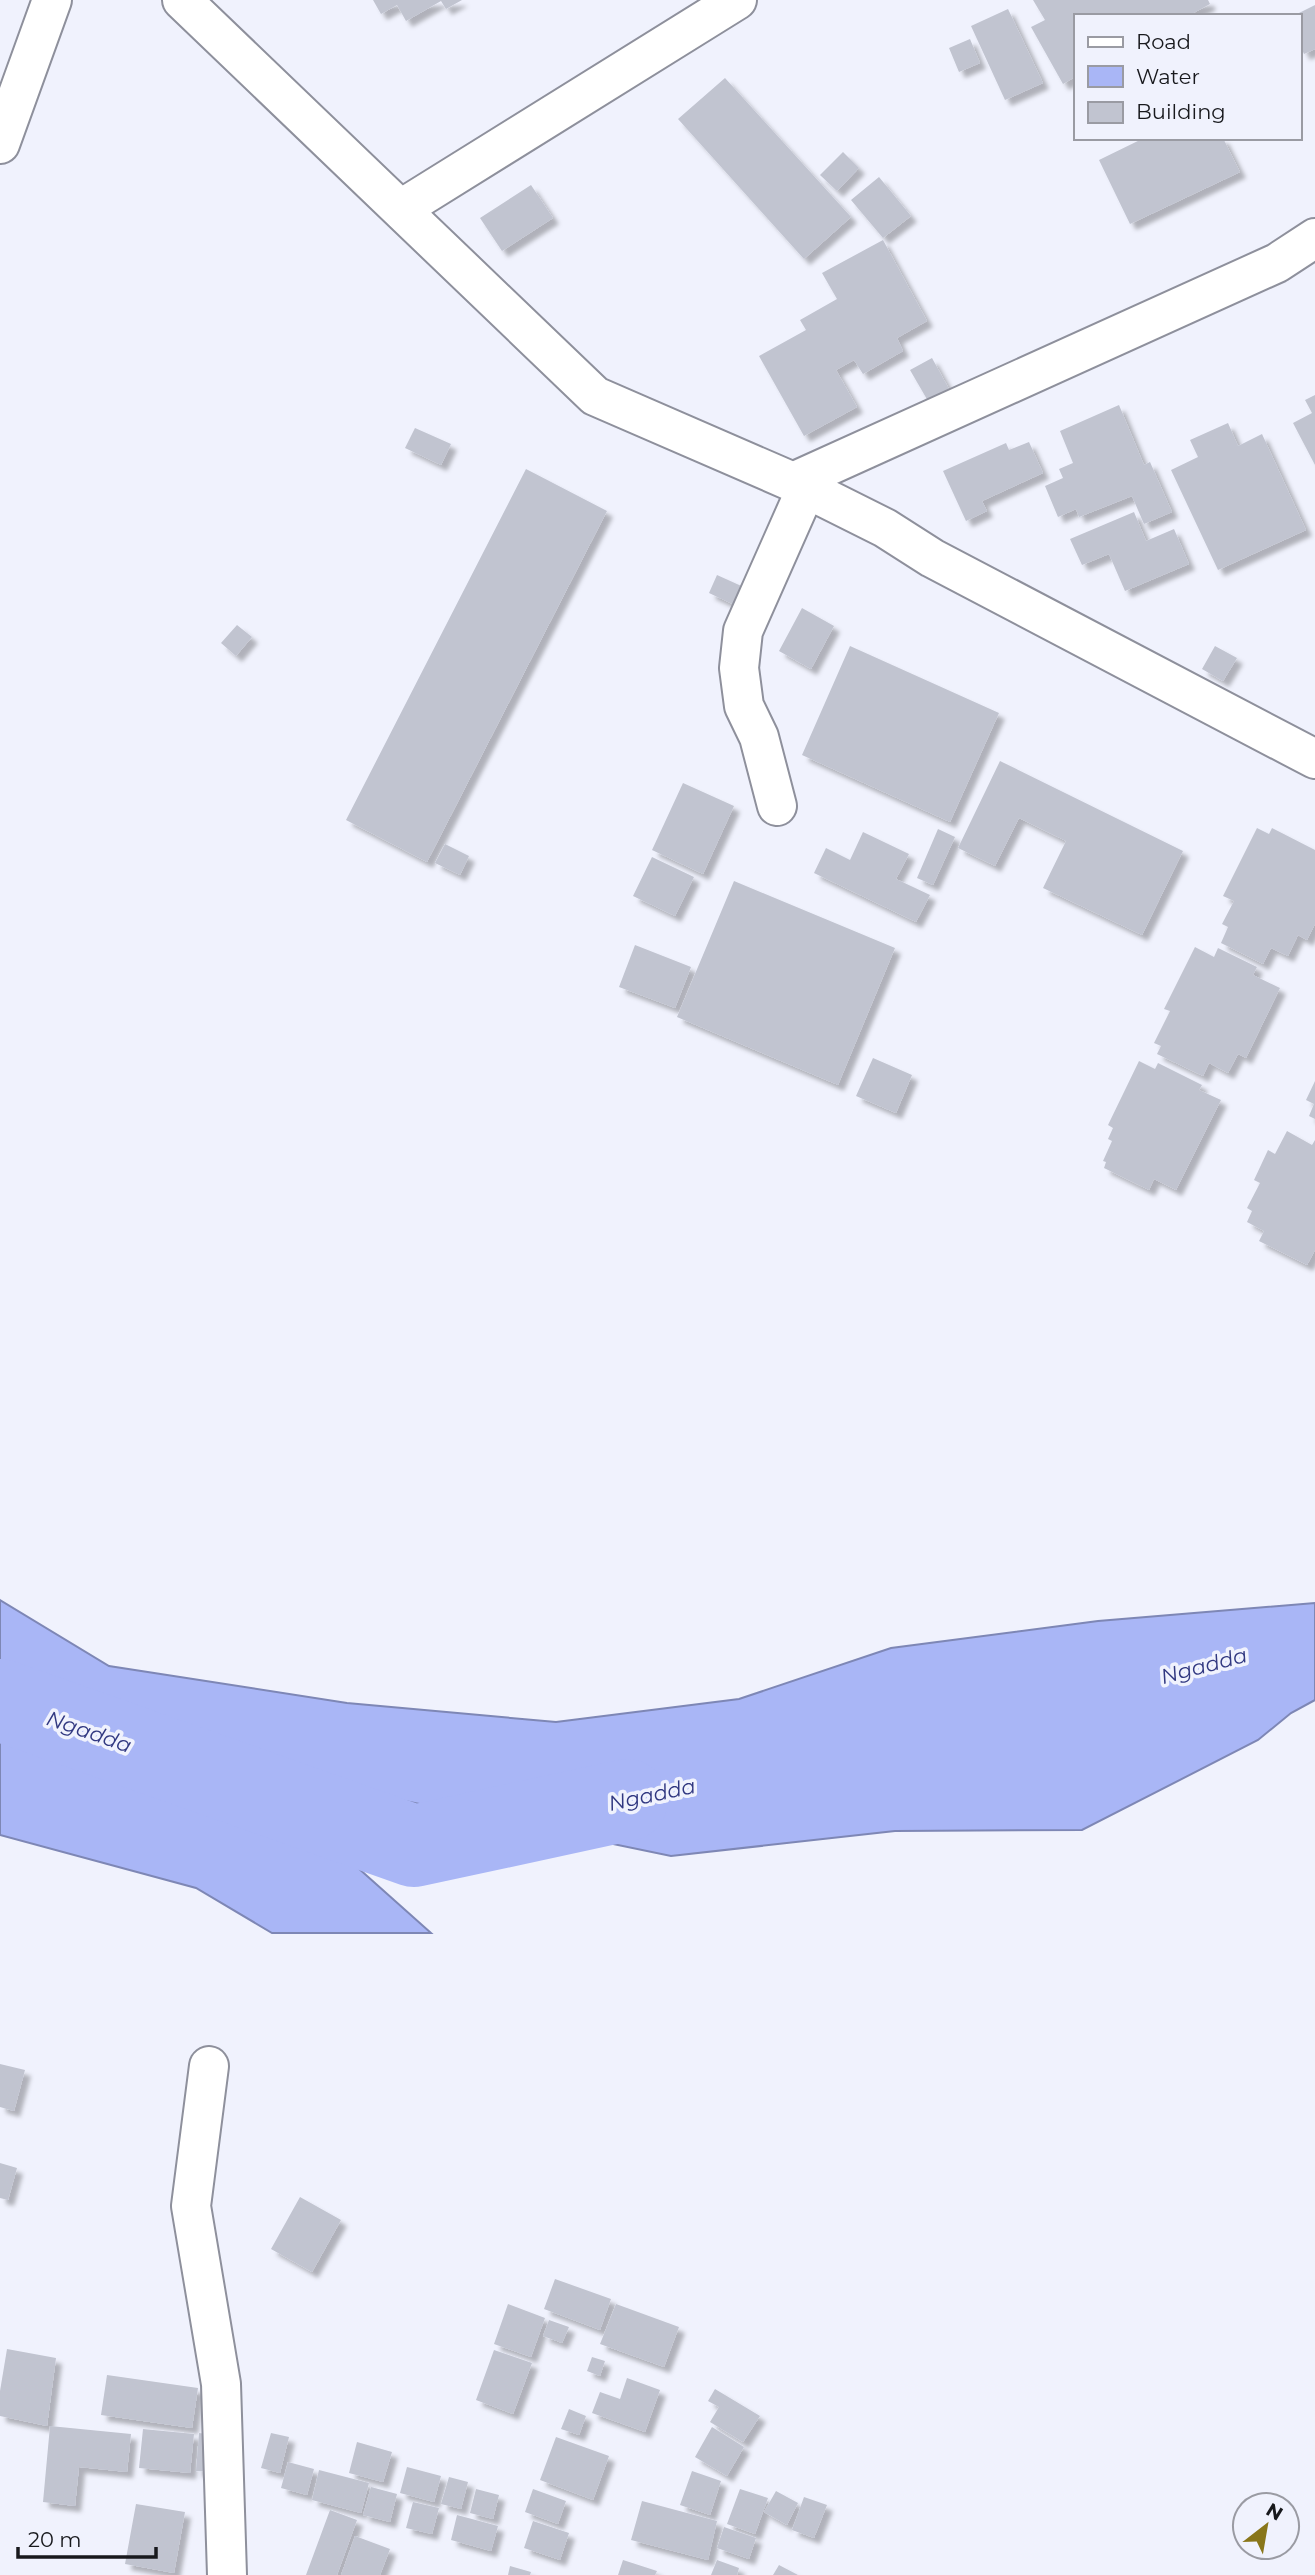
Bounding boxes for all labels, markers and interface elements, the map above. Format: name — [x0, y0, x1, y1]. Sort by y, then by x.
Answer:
legend — [1074, 14, 1301, 140]
text: Road — [1136, 29, 1191, 54]
text: Water — [1136, 64, 1200, 89]
text: Building — [1136, 99, 1226, 124]
water label: Ngadda — [1158, 1642, 1250, 1689]
water label: Ngadda — [43, 1705, 135, 1758]
water label: Ngadda — [606, 1773, 698, 1816]
north arrow — [1231, 2491, 1301, 2561]
text: N — [1262, 2498, 1287, 2526]
scale bar — [18, 2516, 156, 2560]
text: 20 m — [28, 2527, 82, 2552]

